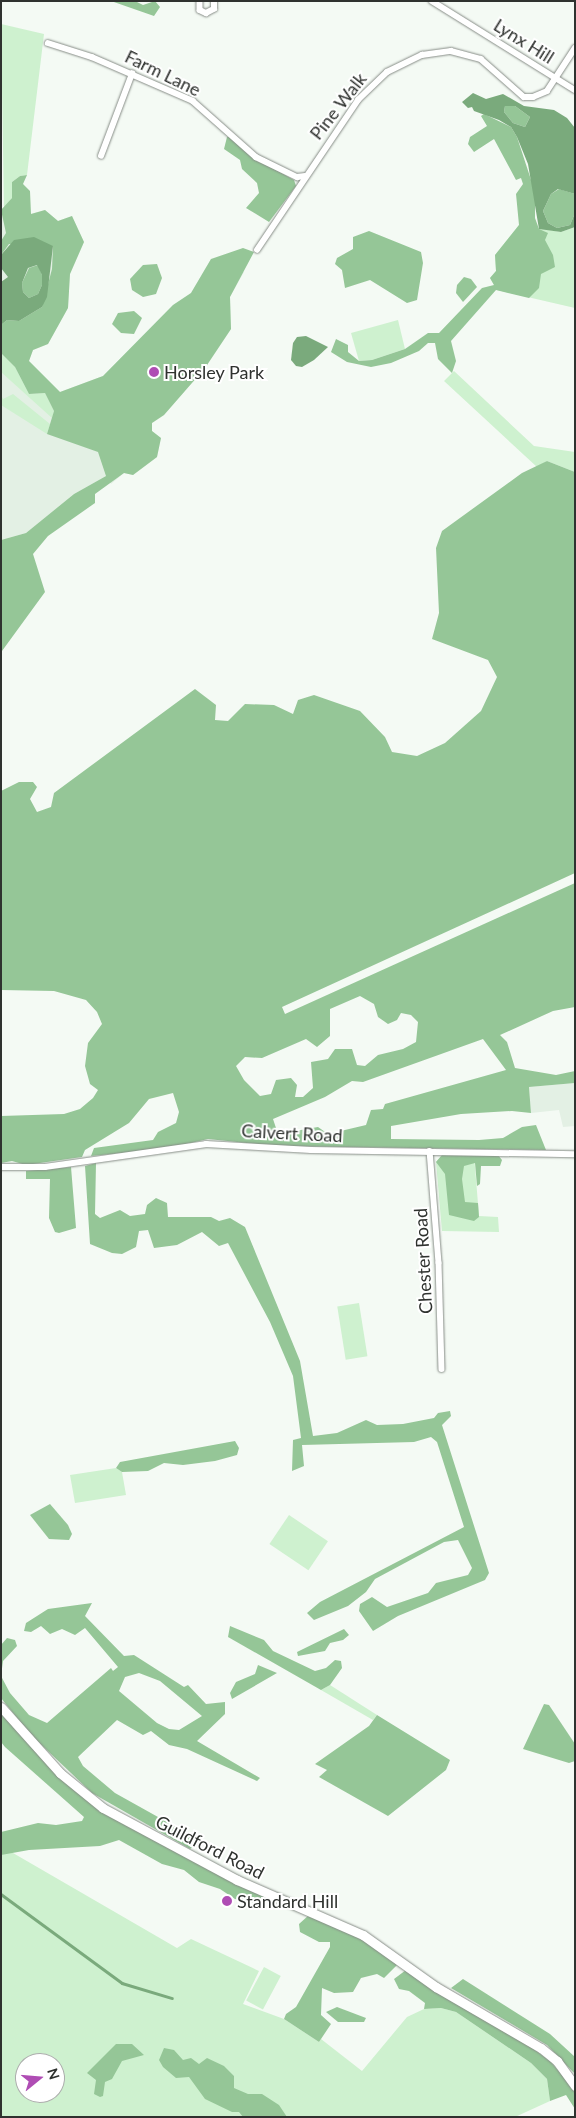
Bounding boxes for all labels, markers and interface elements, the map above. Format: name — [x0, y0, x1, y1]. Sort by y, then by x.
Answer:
street label: Lynx Hill — [490, 14, 558, 68]
street label: Farm Lane — [122, 45, 204, 101]
street label: Pine Walk — [305, 68, 371, 144]
place label: Horsley Park — [164, 361, 265, 383]
marker: Horsley Park — [148, 366, 160, 378]
street label: Calvert Road — [241, 1120, 343, 1146]
street label: Chester Road — [409, 1207, 437, 1315]
street label: Guildford Road — [152, 1810, 268, 1884]
place label: Standard Hill — [237, 1890, 338, 1912]
marker: Standard Hill — [221, 1895, 233, 1907]
north arrow — [15, 2053, 65, 2103]
text: N — [44, 2066, 64, 2081]

